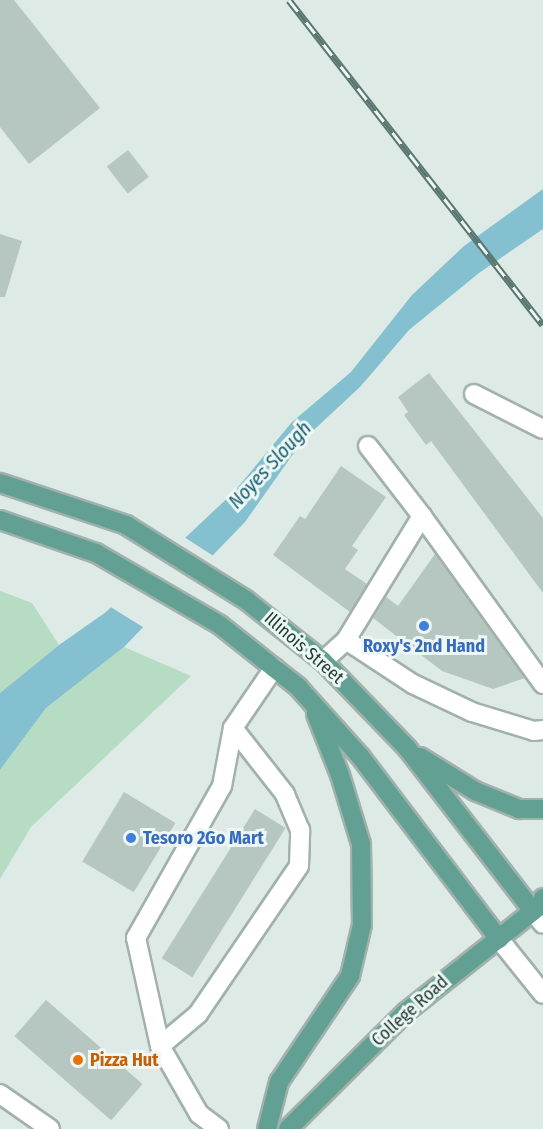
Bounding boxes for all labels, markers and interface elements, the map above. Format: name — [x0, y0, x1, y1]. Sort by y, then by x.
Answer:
water label: Noyes Slough — [224, 416, 316, 514]
street label: Illinois Street — [260, 608, 348, 688]
marker: Roxy's 2nd Hand — [417, 619, 431, 633]
place label: Roxy's 2nd Hand — [363, 635, 485, 657]
place label: Tesoro 2Go Mart — [143, 827, 264, 849]
marker: Tesoro 2Go Mart — [124, 831, 138, 845]
street label: College Road — [367, 971, 453, 1051]
place label: Pizza Hut — [90, 1049, 159, 1071]
marker: Pizza Hut — [71, 1053, 85, 1067]

